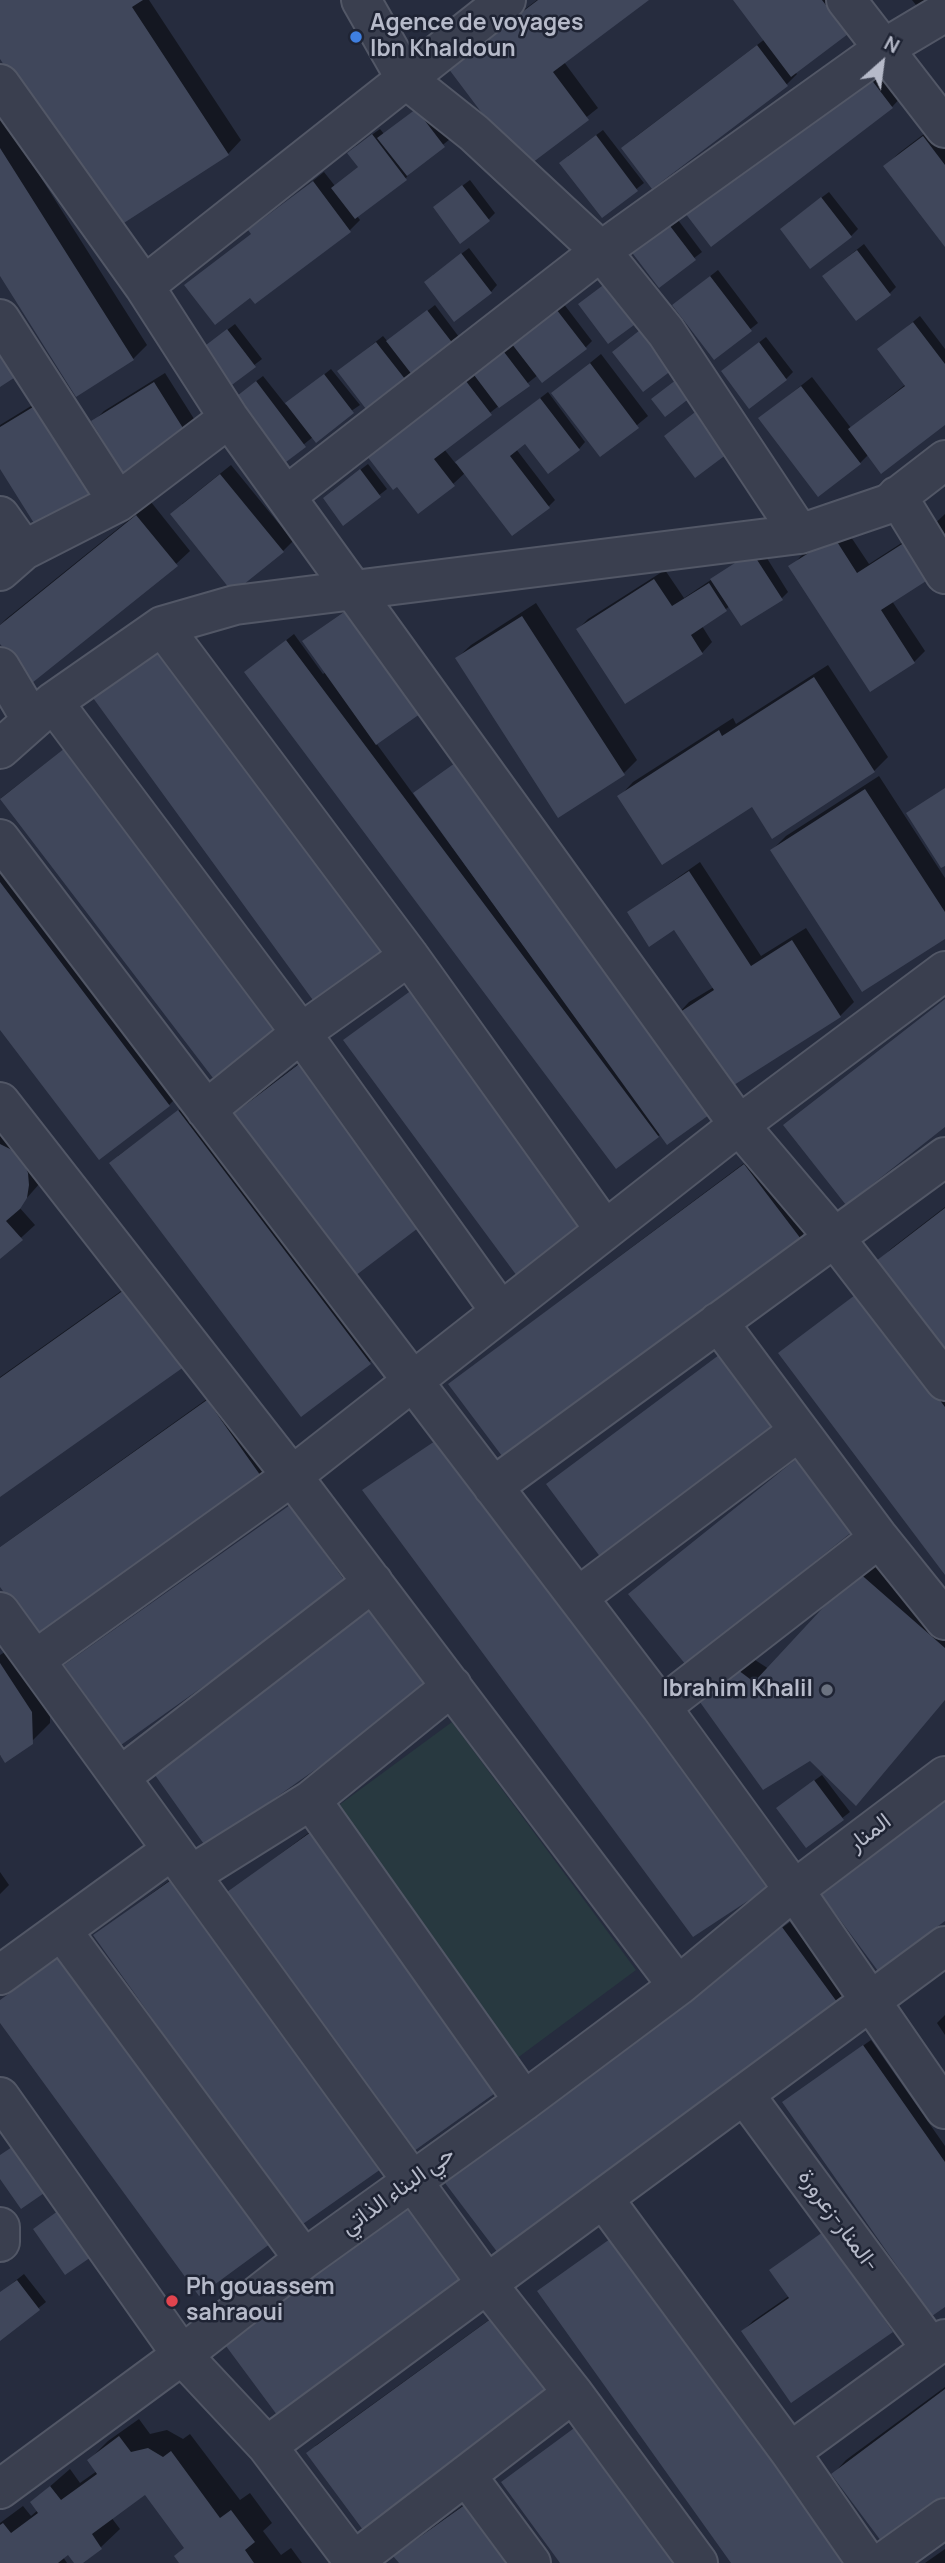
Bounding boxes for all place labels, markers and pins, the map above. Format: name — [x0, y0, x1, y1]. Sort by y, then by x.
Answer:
place label: Agence de voyages Ibn Khaldoun — [370, 10, 583, 64]
marker: Agence de voyages Ibn Khaldoun — [348, 29, 364, 45]
place label: Ibrahim Khalil — [662, 1676, 813, 1704]
marker: Ibrahim Khalil — [819, 1682, 835, 1698]
place label: Ph gouassem sahraoui — [186, 2274, 335, 2328]
marker: Ph gouassem sahraoui — [164, 2293, 180, 2309]

